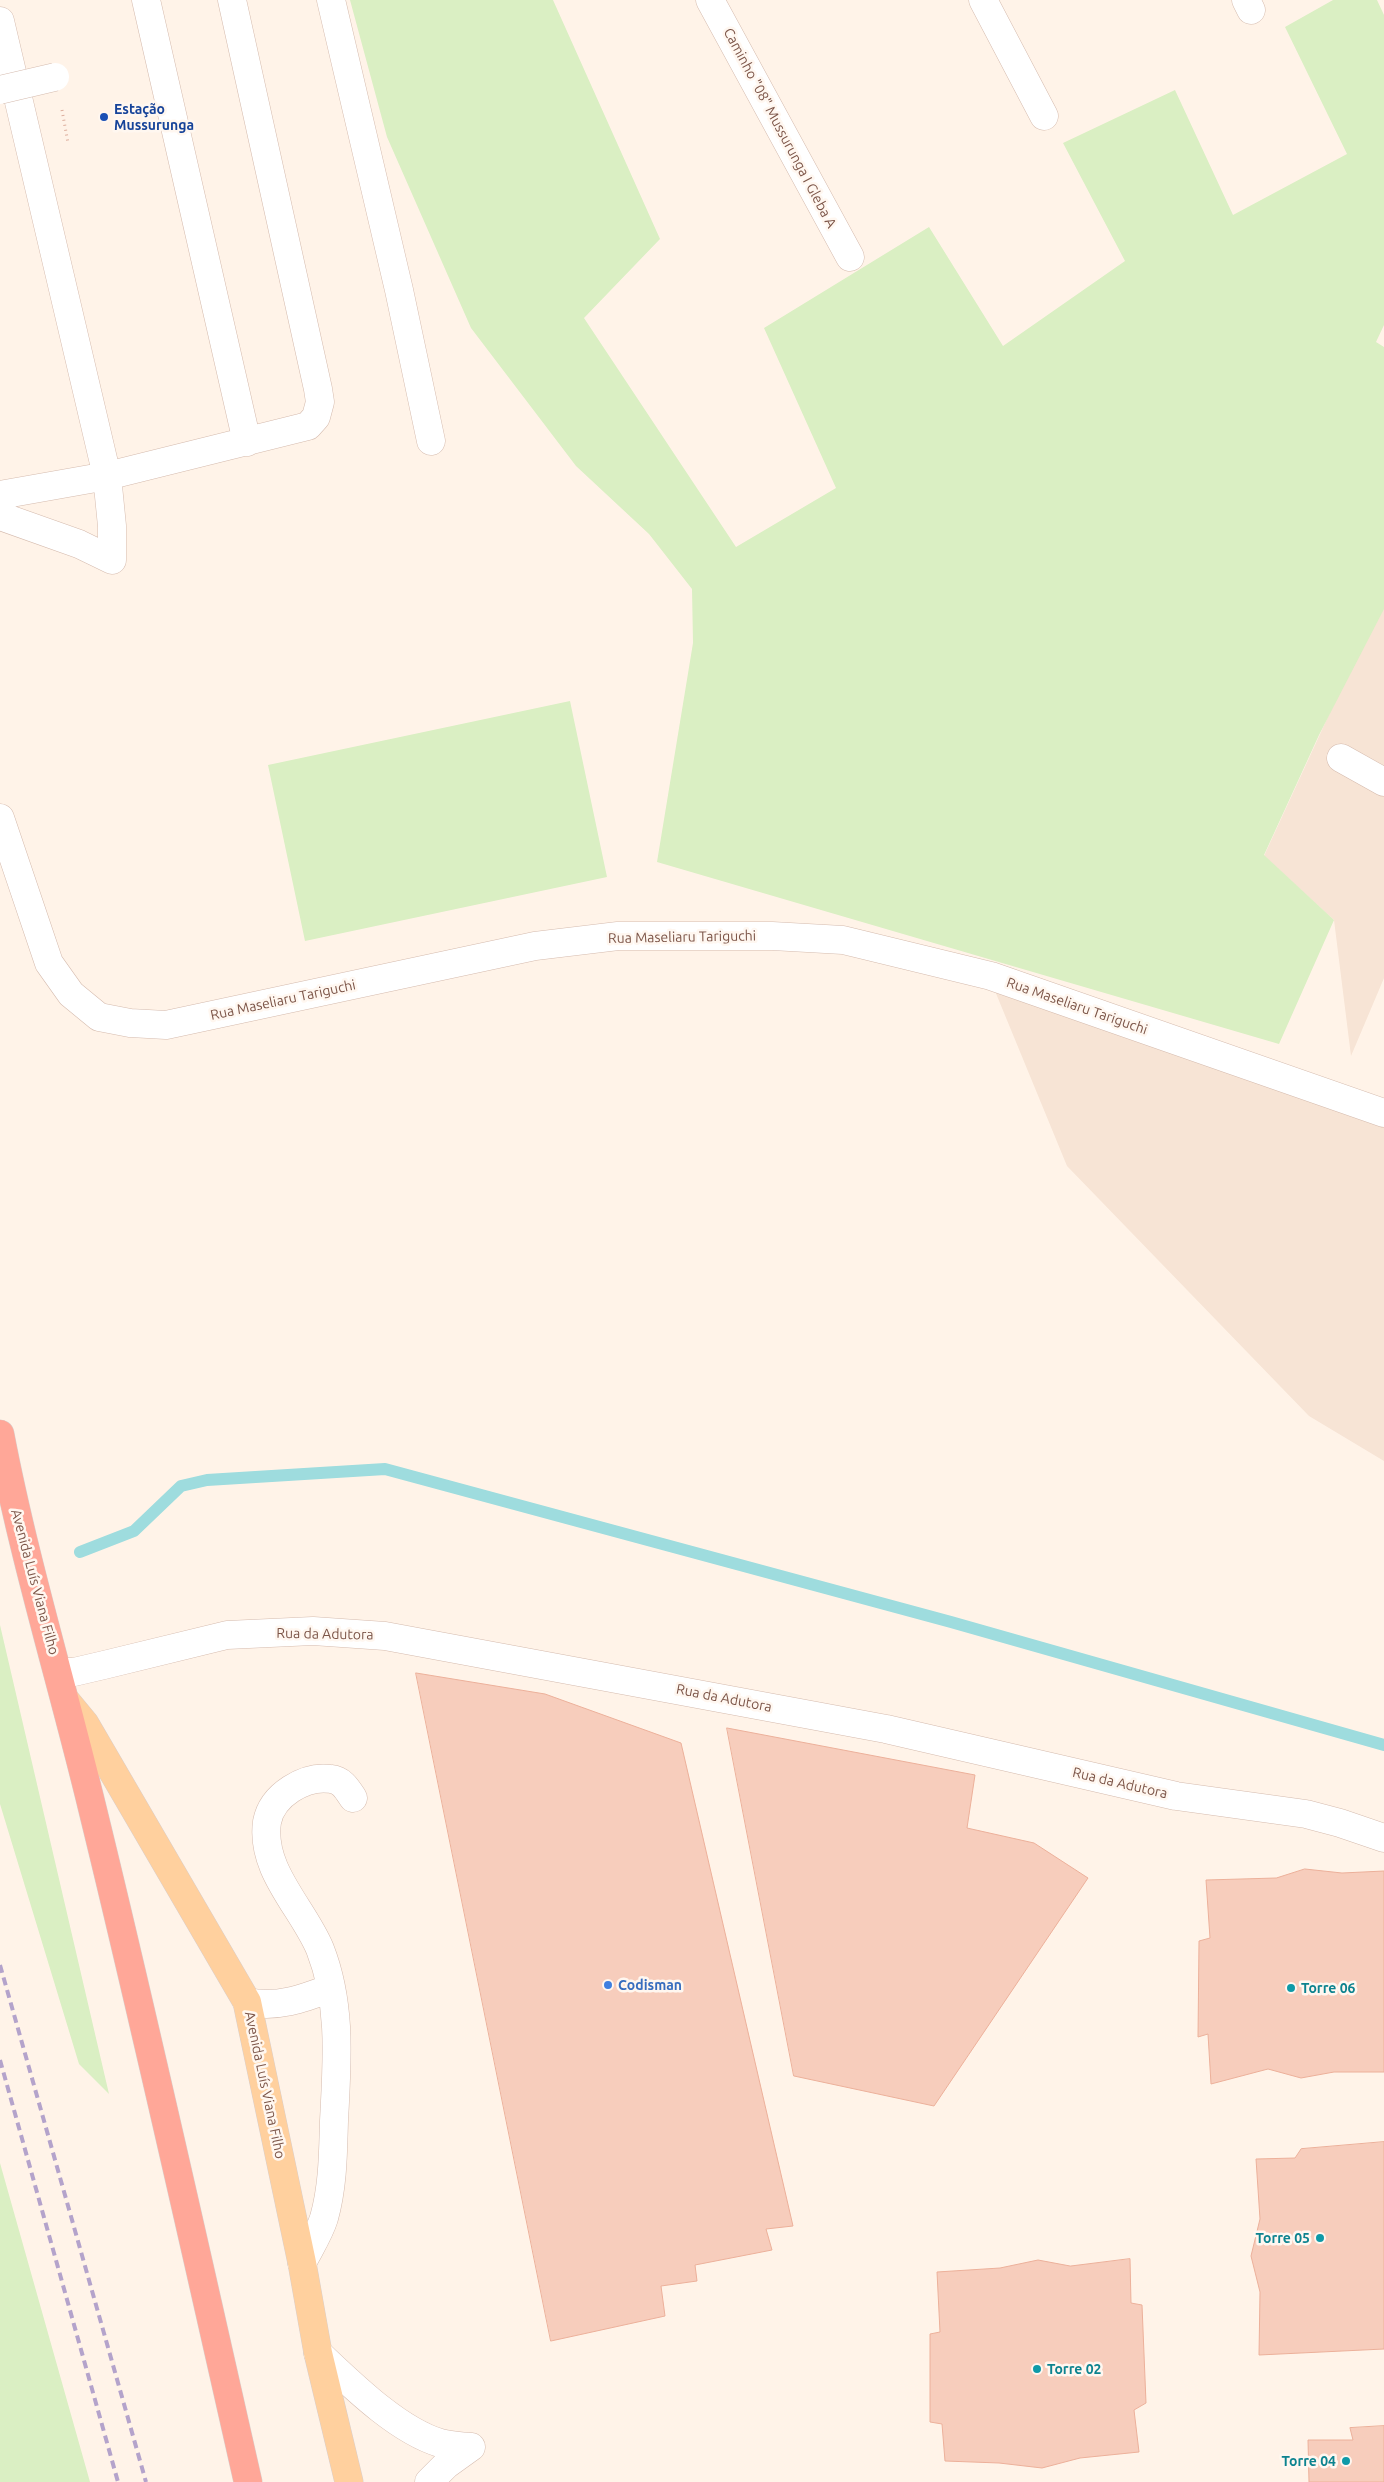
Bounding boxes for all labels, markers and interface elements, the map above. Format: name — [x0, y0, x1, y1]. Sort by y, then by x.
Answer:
street label: Caminho "08" Mussurunga I Gleba A — [720, 25, 840, 231]
place label: Estação Mussurunga — [114, 101, 194, 134]
marker: Estação Mussurunga — [98, 111, 110, 123]
street label: Rua Maseliaru Tariguchi — [608, 927, 756, 947]
street label: Rua Maseliaru Tariguchi — [1004, 974, 1150, 1038]
street label: Rua Maseliaru Tariguchi — [209, 976, 357, 1024]
street label: Avenida Luís Viana Filho — [7, 1507, 63, 1657]
street label: Rua da Adutora — [276, 1625, 374, 1643]
street label: Rua da Adutora — [675, 1680, 773, 1716]
street label: Rua da Adutora — [1071, 1764, 1169, 1802]
place label: Codisman — [618, 1977, 682, 1993]
marker: Codisman — [602, 1979, 614, 1991]
place label: Torre 06 — [1301, 1980, 1355, 1996]
marker: Torre 06 — [1285, 1982, 1297, 1994]
street label: Avenida Luís Viana Filho — [241, 2010, 289, 2160]
place label: Torre 05 — [1256, 2230, 1310, 2246]
marker: Torre 05 — [1314, 2232, 1326, 2244]
place label: Torre 02 — [1047, 2361, 1101, 2377]
marker: Torre 02 — [1031, 2363, 1043, 2375]
place label: Torre 04 — [1282, 2453, 1336, 2469]
marker: Torre 04 — [1340, 2455, 1352, 2467]

